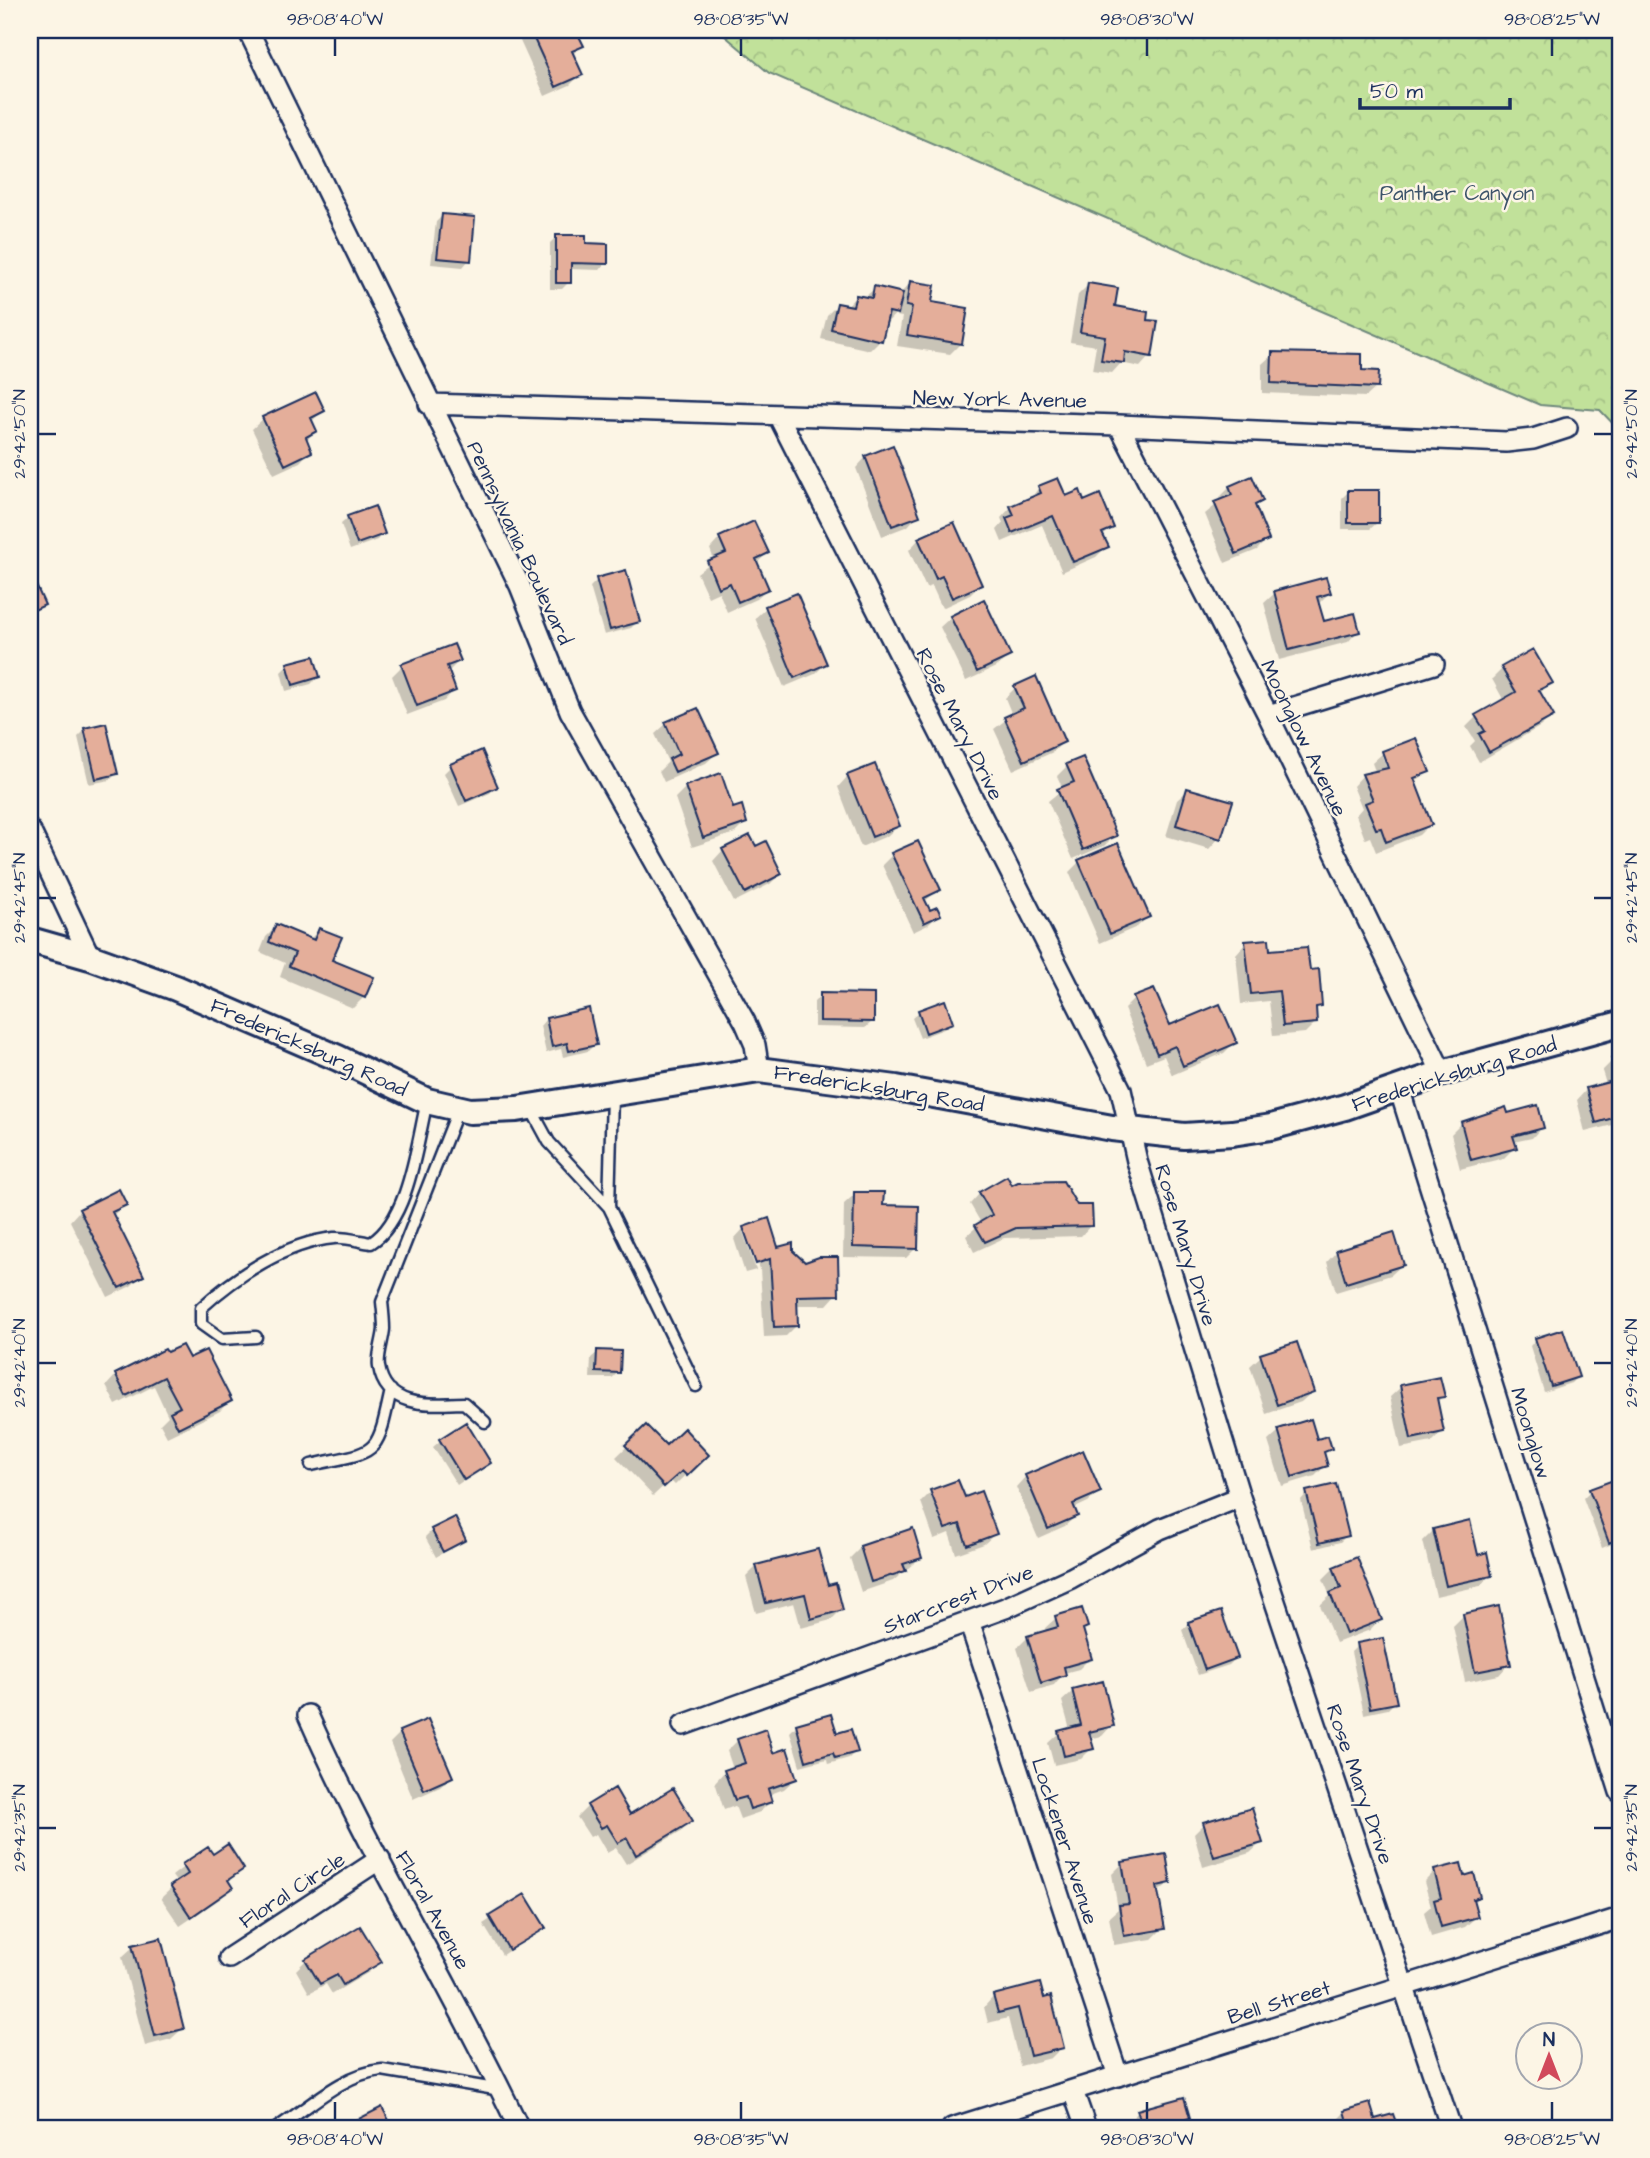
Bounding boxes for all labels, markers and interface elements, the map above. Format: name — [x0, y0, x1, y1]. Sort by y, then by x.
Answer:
text: 98°08'40"W — [287, 7, 383, 32]
text: 98°08'35"W — [694, 7, 789, 32]
text: 98°08'30"W — [1100, 7, 1194, 32]
text: 98°08'25"W — [1504, 7, 1600, 32]
scale bar — [1360, 66, 1510, 110]
text: 50 m — [1370, 77, 1424, 106]
park label: Panther Canyon — [1380, 179, 1534, 210]
street label: New York Avenue — [913, 383, 1087, 416]
text: 29°42'50"N — [7, 389, 32, 479]
text: 29°42'50"N — [1619, 389, 1644, 479]
street label: Pennsylvania Boulevard — [458, 437, 580, 651]
street label: Rose Mary Drive — [907, 643, 1010, 806]
street label: Moonglow Avenue — [1251, 655, 1354, 822]
text: 29°42'45"N — [7, 853, 32, 943]
text: 29°42'45"N — [1619, 853, 1644, 943]
street label: Fredericksburg Road — [205, 991, 412, 1106]
street label: Fredericksburg Road — [1348, 1029, 1561, 1121]
street label: Fredericksburg Road — [771, 1058, 986, 1121]
street label: Rose Mary Drive — [1145, 1161, 1224, 1330]
text: 29°42'40"N — [7, 1318, 32, 1408]
text: 29°42'40"N — [1619, 1318, 1644, 1408]
street label: Moonglow — [1501, 1384, 1558, 1483]
street label: Starcrest Drive — [879, 1558, 1037, 1641]
street label: Rose Mary Drive — [1317, 1700, 1400, 1869]
street label: Lockener Avenue — [1024, 1754, 1105, 1928]
text: 29°42'35"N — [7, 1784, 32, 1872]
text: 29°42'35"N — [1619, 1784, 1644, 1872]
street label: Floral Circle — [234, 1845, 351, 1936]
street label: Floral Avenue — [388, 1846, 477, 1975]
street label: Bell Street — [1224, 1973, 1335, 2032]
north arrow — [1514, 2022, 1584, 2092]
text: N — [1543, 2027, 1555, 2054]
text: 98°08'40"W — [287, 2127, 383, 2152]
text: 98°08'35"W — [694, 2127, 789, 2152]
text: 98°08'30"W — [1100, 2127, 1194, 2152]
text: 98°08'25"W — [1504, 2127, 1600, 2152]

